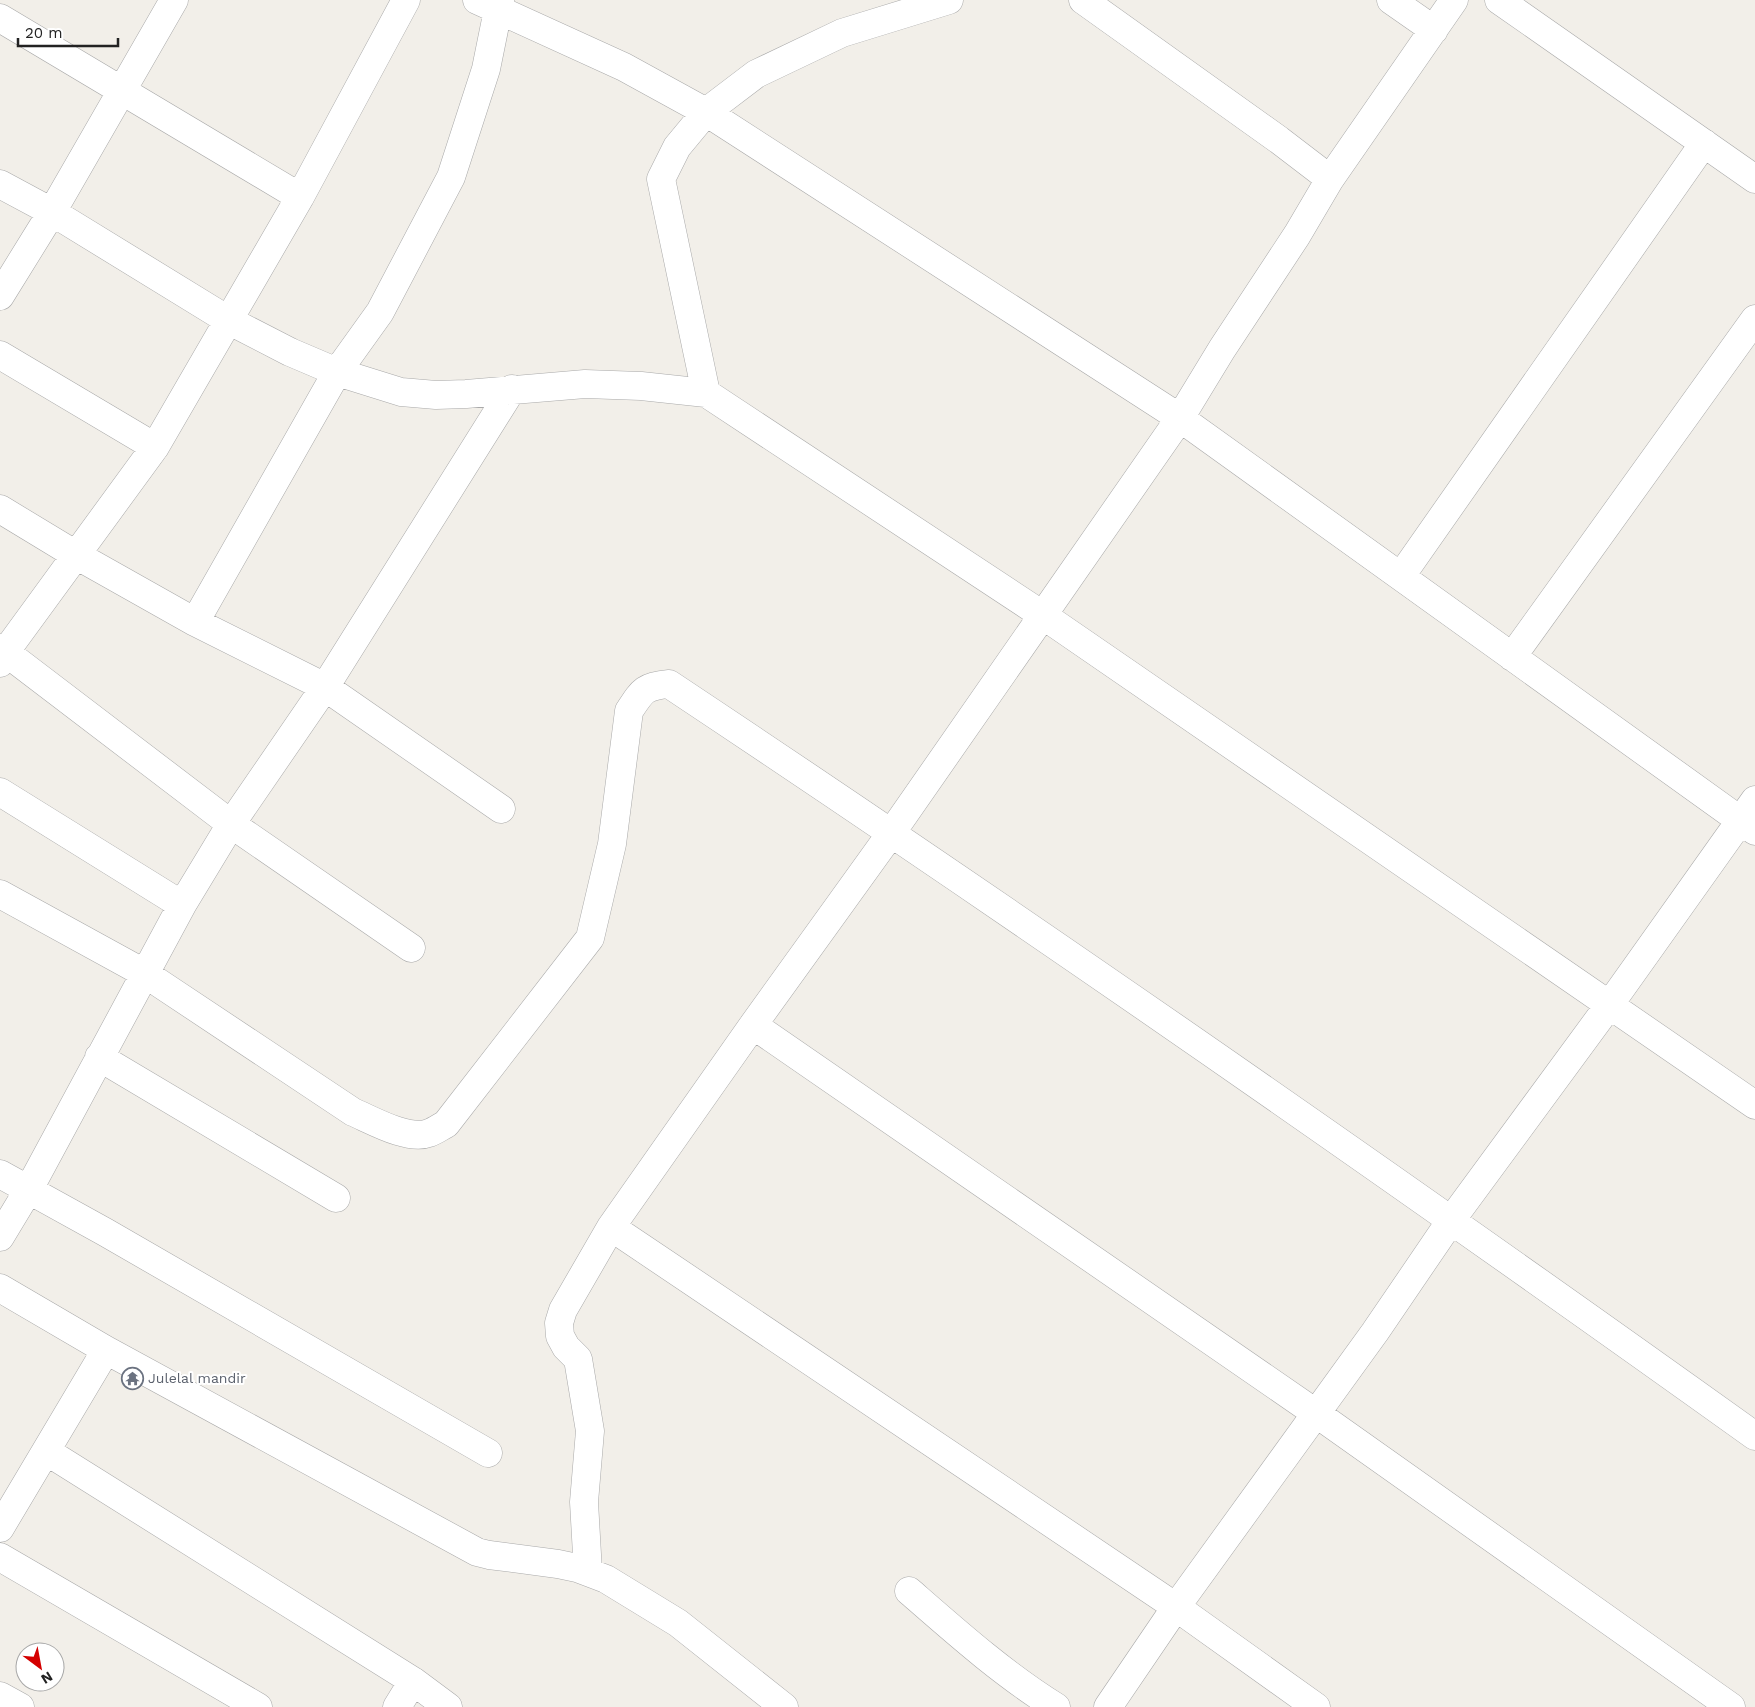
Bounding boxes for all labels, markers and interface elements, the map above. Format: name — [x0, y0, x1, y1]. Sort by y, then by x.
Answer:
scale bar — [18, 15, 118, 47]
text: 20 m — [25, 24, 63, 42]
temple icon: Julelal mandir — [120, 1366, 144, 1390]
place label: Julelal mandir — [148, 1370, 246, 1386]
north arrow — [15, 1642, 65, 1692]
text: N — [38, 1668, 56, 1688]

